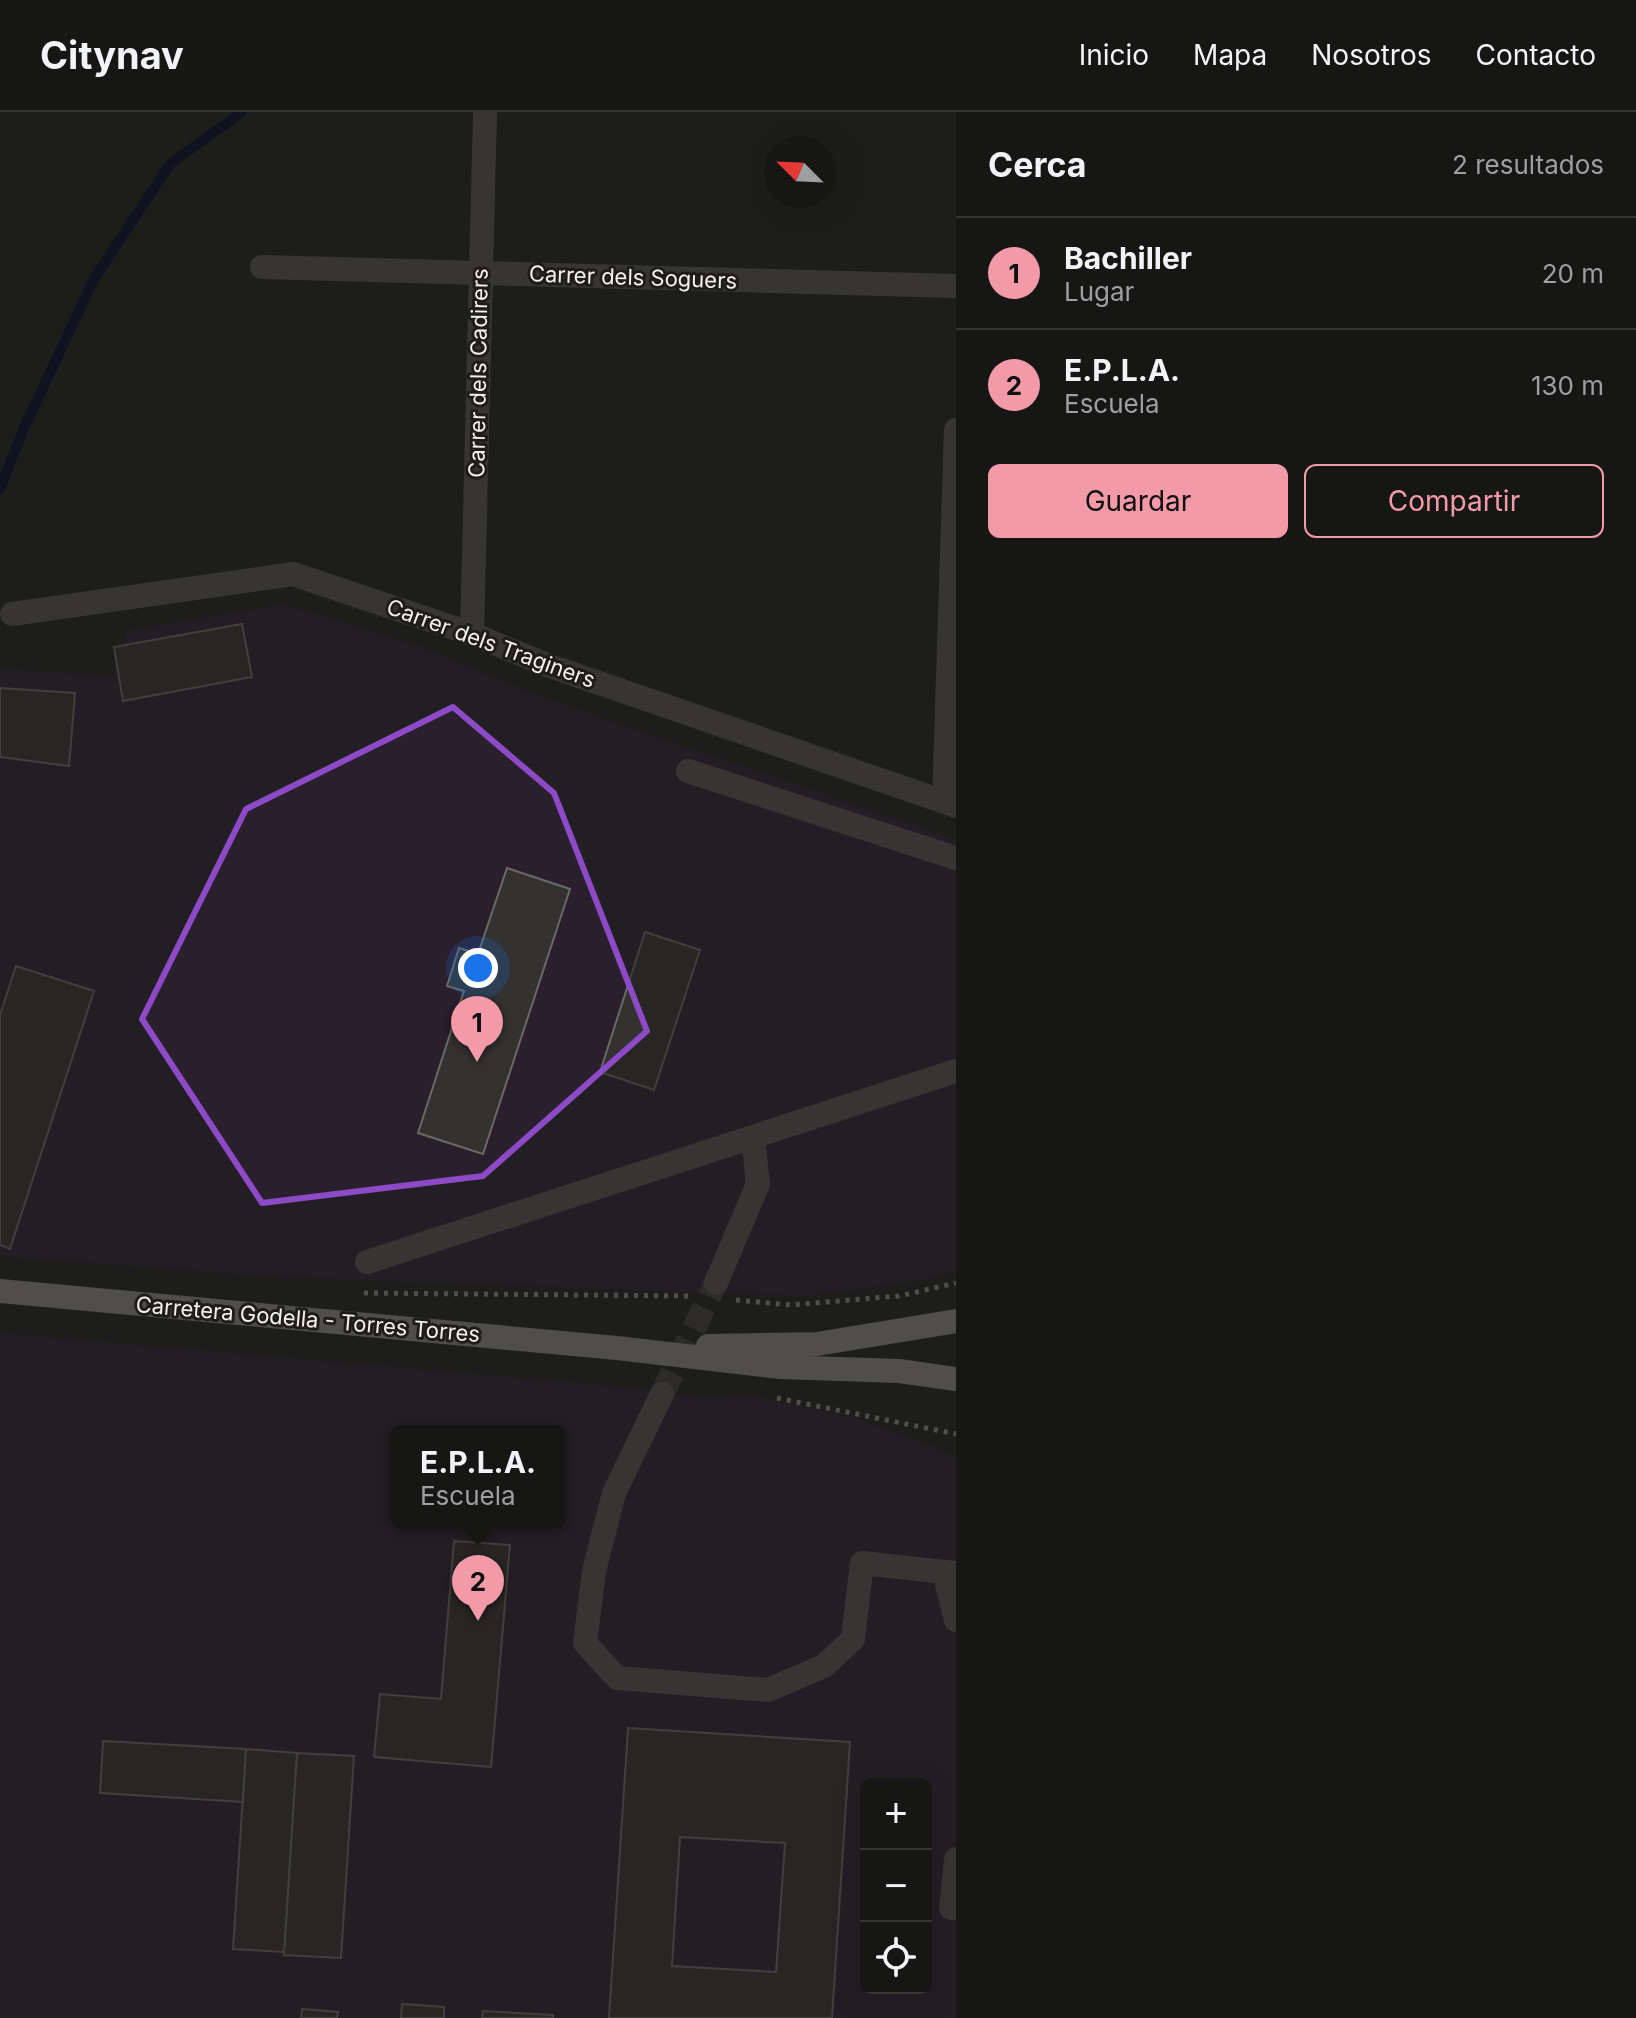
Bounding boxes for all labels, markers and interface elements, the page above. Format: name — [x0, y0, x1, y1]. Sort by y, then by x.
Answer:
text: Citynav — [40, 32, 184, 78]
text: Inicio — [1079, 38, 1149, 72]
text: Mapa — [1193, 38, 1267, 72]
text: Nosotros — [1311, 38, 1432, 72]
text: Contacto — [1476, 38, 1596, 72]
north arrow — [764, 136, 836, 208]
text: Cerca — [988, 144, 1087, 185]
text: 2 resultados — [1452, 149, 1604, 180]
text: Bachiller — [1064, 240, 1192, 276]
text: 1 — [1008, 258, 1020, 289]
text: 20 m — [1542, 258, 1604, 289]
street label: Carrer dels Soguers — [529, 260, 737, 294]
street label: Carrer dels Cadirers — [463, 268, 493, 478]
text: Lugar — [1064, 276, 1134, 307]
text: E.P.L.A. — [1064, 352, 1180, 388]
text: 2 — [1006, 370, 1022, 401]
text: 130 m — [1531, 370, 1604, 401]
text: Escuela — [1064, 388, 1160, 419]
button: Guardar — [988, 464, 1288, 538]
button: Compartir — [1304, 464, 1604, 538]
street label: Carrer dels Traginers — [383, 593, 599, 693]
your location — [458, 948, 498, 988]
pin: 1 — [451, 996, 503, 1062]
street label: Carretera Godella - Torres Torres — [135, 1291, 481, 1347]
popup — [390, 1425, 566, 1529]
text: E.P.L.A. — [420, 1444, 536, 1480]
text: Escuela — [420, 1480, 516, 1511]
pin: 2 — [452, 1555, 504, 1621]
map controls — [860, 1778, 932, 1994]
button: + — [860, 1778, 932, 1850]
button: − — [860, 1850, 932, 1922]
button: locate — [860, 1922, 932, 1994]

